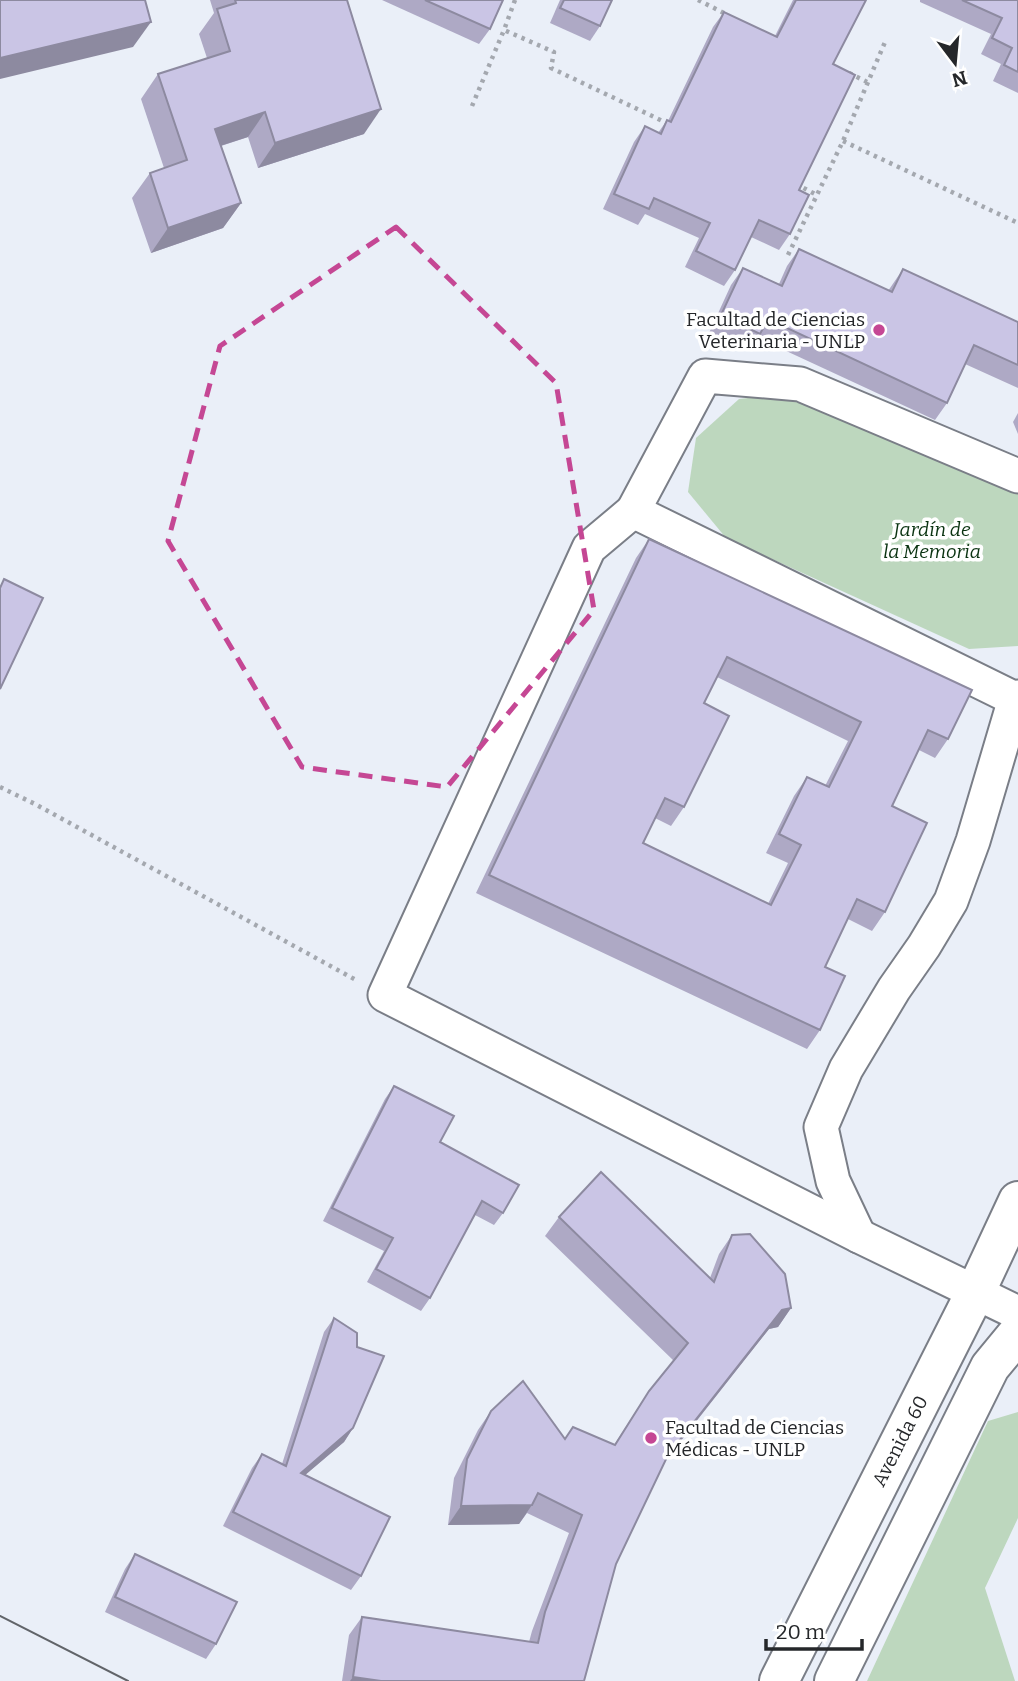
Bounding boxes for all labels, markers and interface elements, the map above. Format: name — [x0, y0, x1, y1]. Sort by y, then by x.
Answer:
north arrow — [920, 28, 990, 98]
text: N — [949, 66, 970, 92]
place label: Facultad de Ciencias Veterinaria - UNLP — [686, 308, 865, 353]
marker: Facultad de Ciencias Veterinaria - UNLP — [871, 322, 887, 338]
park label: Jardín de la Memoria — [883, 518, 981, 563]
street label: Avenida 60 — [867, 1392, 933, 1490]
place label: Facultad de Ciencias Médicas - UNLP — [665, 1416, 844, 1461]
marker: Facultad de Ciencias Médicas - UNLP — [643, 1430, 659, 1446]
scale bar — [766, 1608, 862, 1652]
text: 20 m — [776, 1619, 825, 1645]

